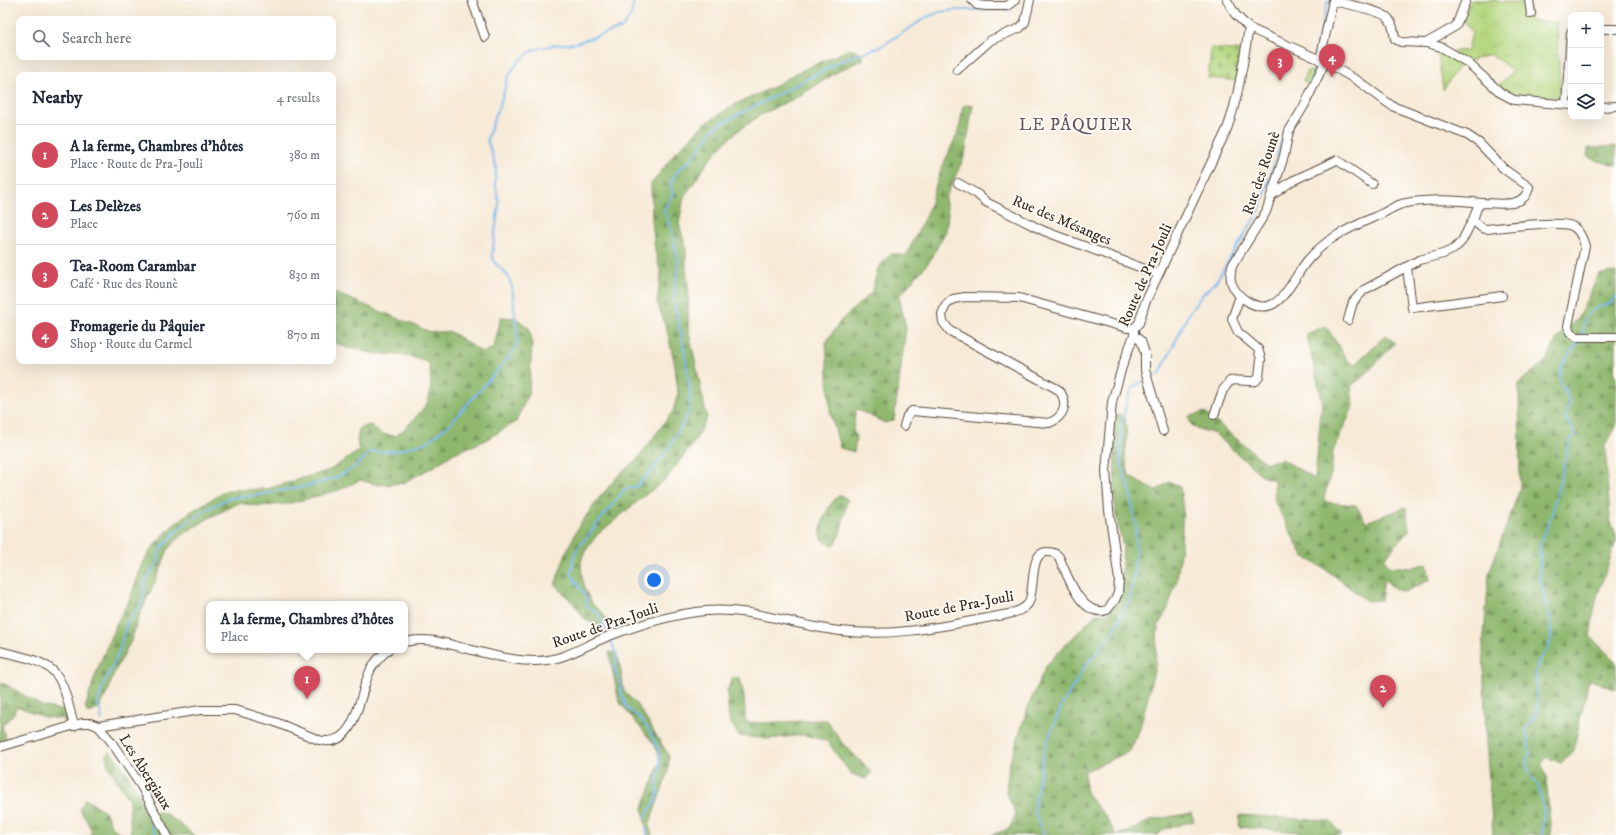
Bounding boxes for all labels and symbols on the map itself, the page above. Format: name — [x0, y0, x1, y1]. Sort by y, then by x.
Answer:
pin: 4 — [1319, 44, 1345, 77]
pin: 3 — [1267, 48, 1293, 81]
district label: LE PÂQUIER — [1019, 113, 1133, 136]
street label: Rue des Rounè — [1238, 129, 1285, 217]
street label: Rue des Mésanges — [1009, 191, 1114, 250]
street label: Route de Pra-Jouli — [1114, 221, 1177, 330]
your location — [644, 570, 664, 590]
street label: Route de Pra-Jouli — [903, 587, 1015, 626]
street label: Route de Pra-Jouli — [550, 598, 661, 653]
pin: 1 — [294, 666, 320, 699]
pin: 2 — [1370, 675, 1396, 708]
street label: Les Abergiaux — [115, 731, 177, 814]

